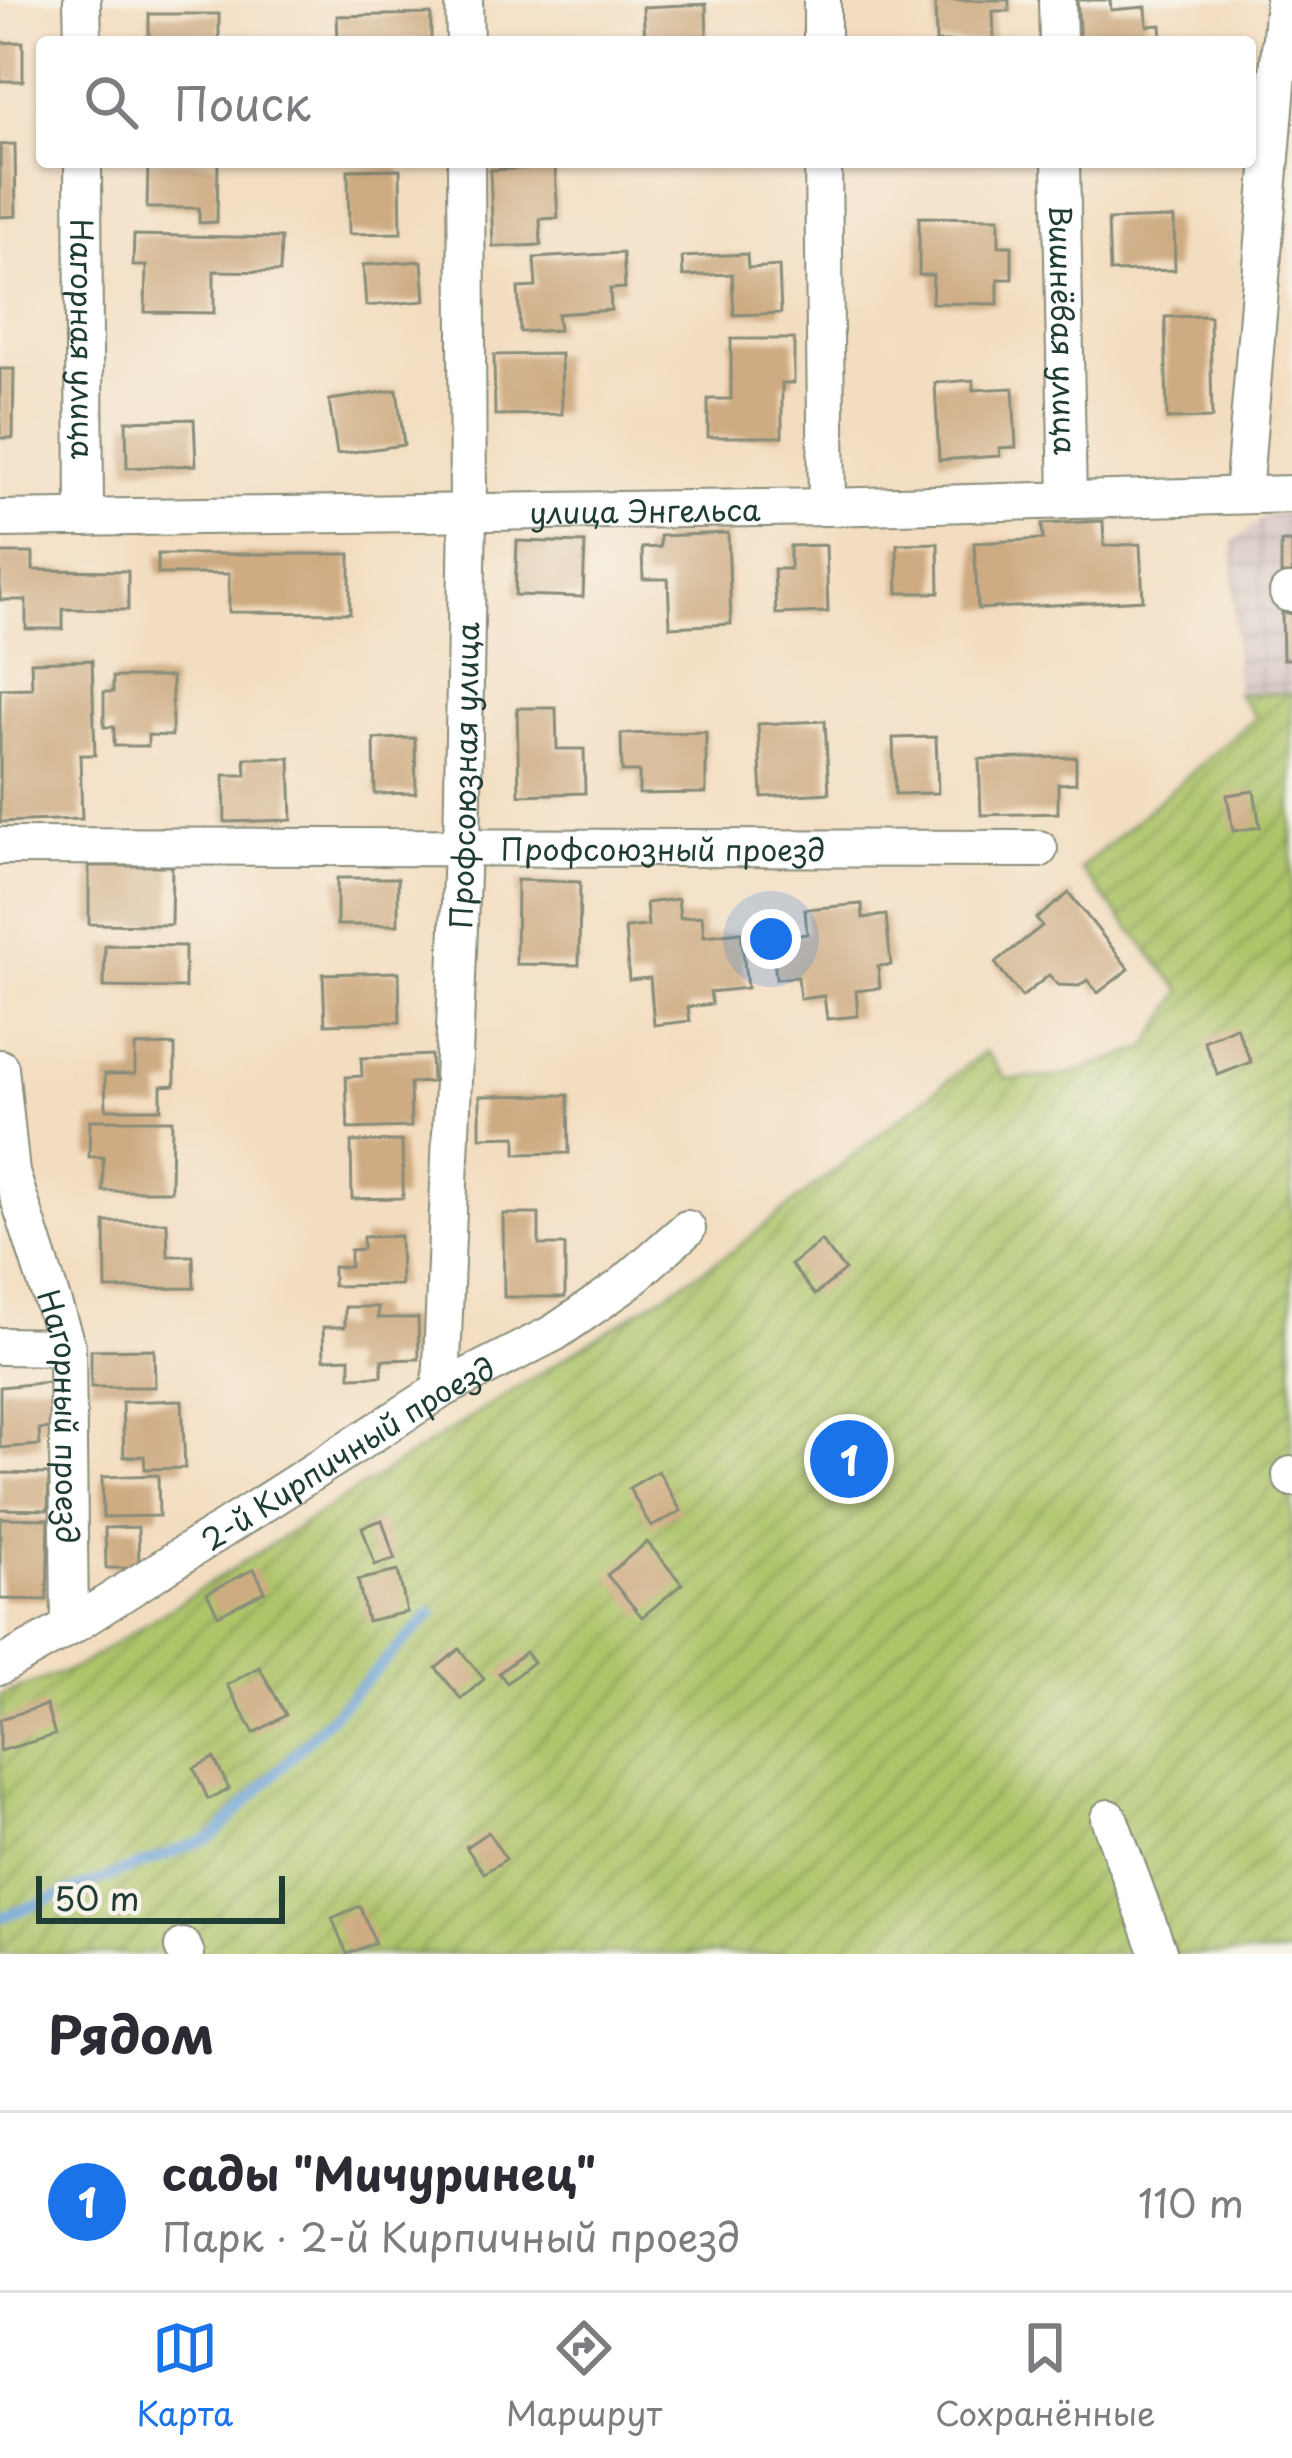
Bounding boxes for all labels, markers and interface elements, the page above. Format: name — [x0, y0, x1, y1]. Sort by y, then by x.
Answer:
search box — [36, 36, 1256, 168]
text: Поиск — [174, 68, 311, 136]
icon: search — [78, 69, 144, 135]
street label: Вишнёвая улица — [1039, 205, 1090, 455]
street label: Нагорная улица — [61, 219, 107, 459]
street label: улица Энгельса — [529, 485, 761, 534]
street label: Профсоюзная улица — [436, 622, 489, 930]
street label: Профсоюзный проезд — [501, 825, 825, 871]
your location — [741, 909, 801, 969]
street label: Нагорный проезд — [27, 1283, 92, 1544]
street label: 2-й Кирпичный проезд — [192, 1344, 502, 1561]
pin: 1 — [810, 1414, 888, 1504]
scale bar — [36, 1870, 285, 1923]
text: 50 m — [54, 1872, 140, 1922]
text: Рядом — [48, 1994, 214, 2071]
text: сады "Мичуринец" — [162, 2138, 596, 2206]
text: 1 — [78, 2172, 96, 2231]
text: 110 m — [1138, 2172, 1244, 2231]
text: Парк · 2-й Кирпичный проезд — [162, 2206, 740, 2265]
tab: Карта — [136, 2315, 233, 2437]
tab: Маршрут — [506, 2315, 662, 2437]
tab: Сохранённые — [935, 2315, 1156, 2437]

